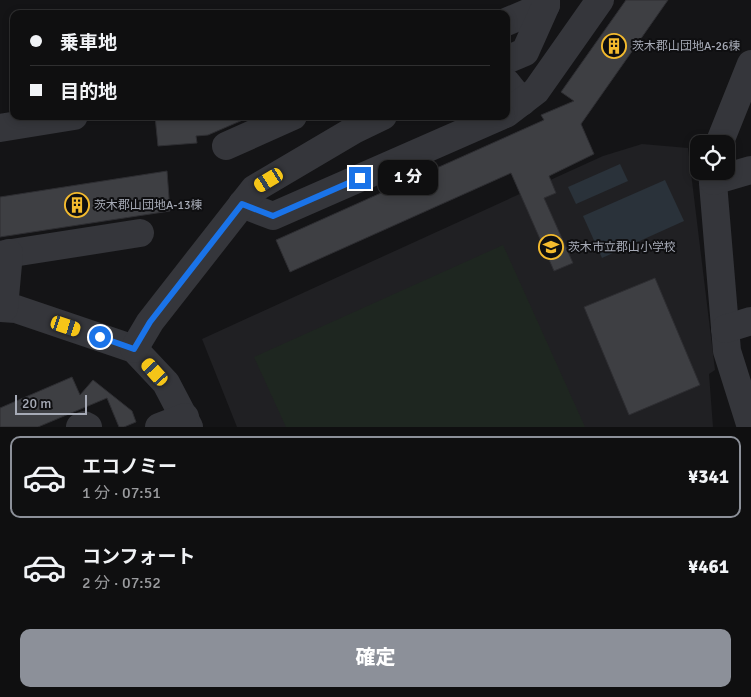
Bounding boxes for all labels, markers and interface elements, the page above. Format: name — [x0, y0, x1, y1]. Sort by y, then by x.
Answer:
text: 乗車地 — [60, 31, 117, 55]
building icon: 茨木郡山団地A-26棟 — [601, 33, 627, 59]
place label: 茨木郡山団地A-26棟 — [632, 39, 741, 54]
text: 目的地 — [60, 80, 117, 104]
map controls — [690, 135, 735, 180]
button: locate — [690, 135, 735, 180]
callout: 1 分 — [378, 160, 438, 196]
car — [252, 166, 285, 194]
route end — [349, 167, 371, 189]
text: 1 分 — [394, 167, 422, 187]
building icon: 茨木郡山団地A-13棟 — [64, 192, 90, 218]
place label: 茨木郡山団地A-13棟 — [94, 198, 203, 213]
school or university icon: 茨木市立郡山小学校 — [538, 234, 564, 260]
place label: 茨木市立郡山小学校 — [568, 240, 676, 255]
car — [49, 314, 82, 338]
route start — [89, 326, 111, 348]
car — [139, 356, 170, 388]
scale bar — [15, 392, 88, 415]
text: 20 m — [22, 395, 51, 412]
icon: car — [22, 455, 67, 500]
text: エコノミー — [82, 455, 177, 479]
text: ¥341 — [688, 465, 729, 489]
text: 1 分 · 07:51 — [82, 483, 161, 503]
icon: car — [22, 545, 67, 590]
text: コンフォート — [82, 545, 195, 569]
text: ¥461 — [688, 555, 729, 579]
text: 2 分 · 07:52 — [82, 573, 161, 593]
button: 確定 — [20, 629, 731, 687]

